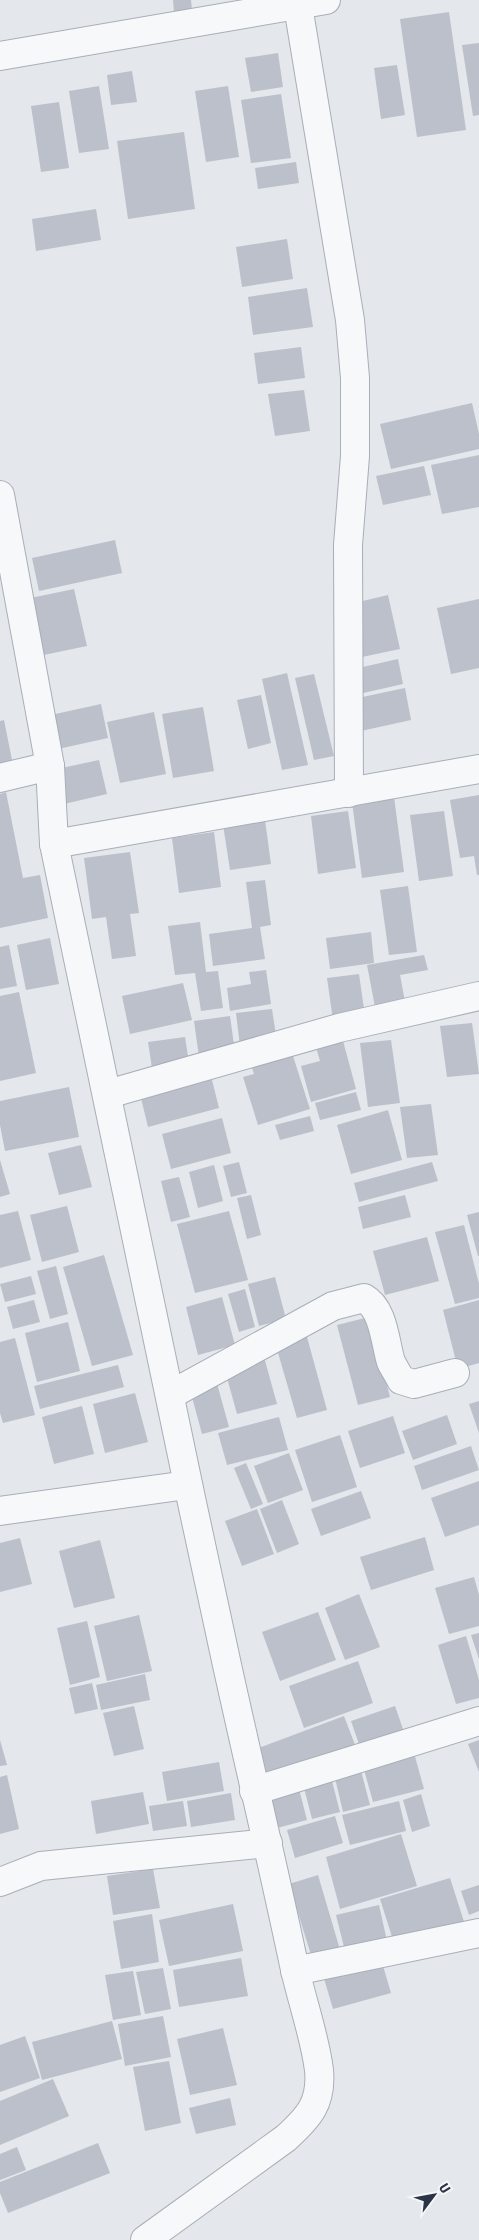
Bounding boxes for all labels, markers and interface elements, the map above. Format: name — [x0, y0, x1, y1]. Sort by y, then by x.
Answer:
north arrow — [409, 2170, 459, 2220]
text: U — [435, 2180, 454, 2196]

